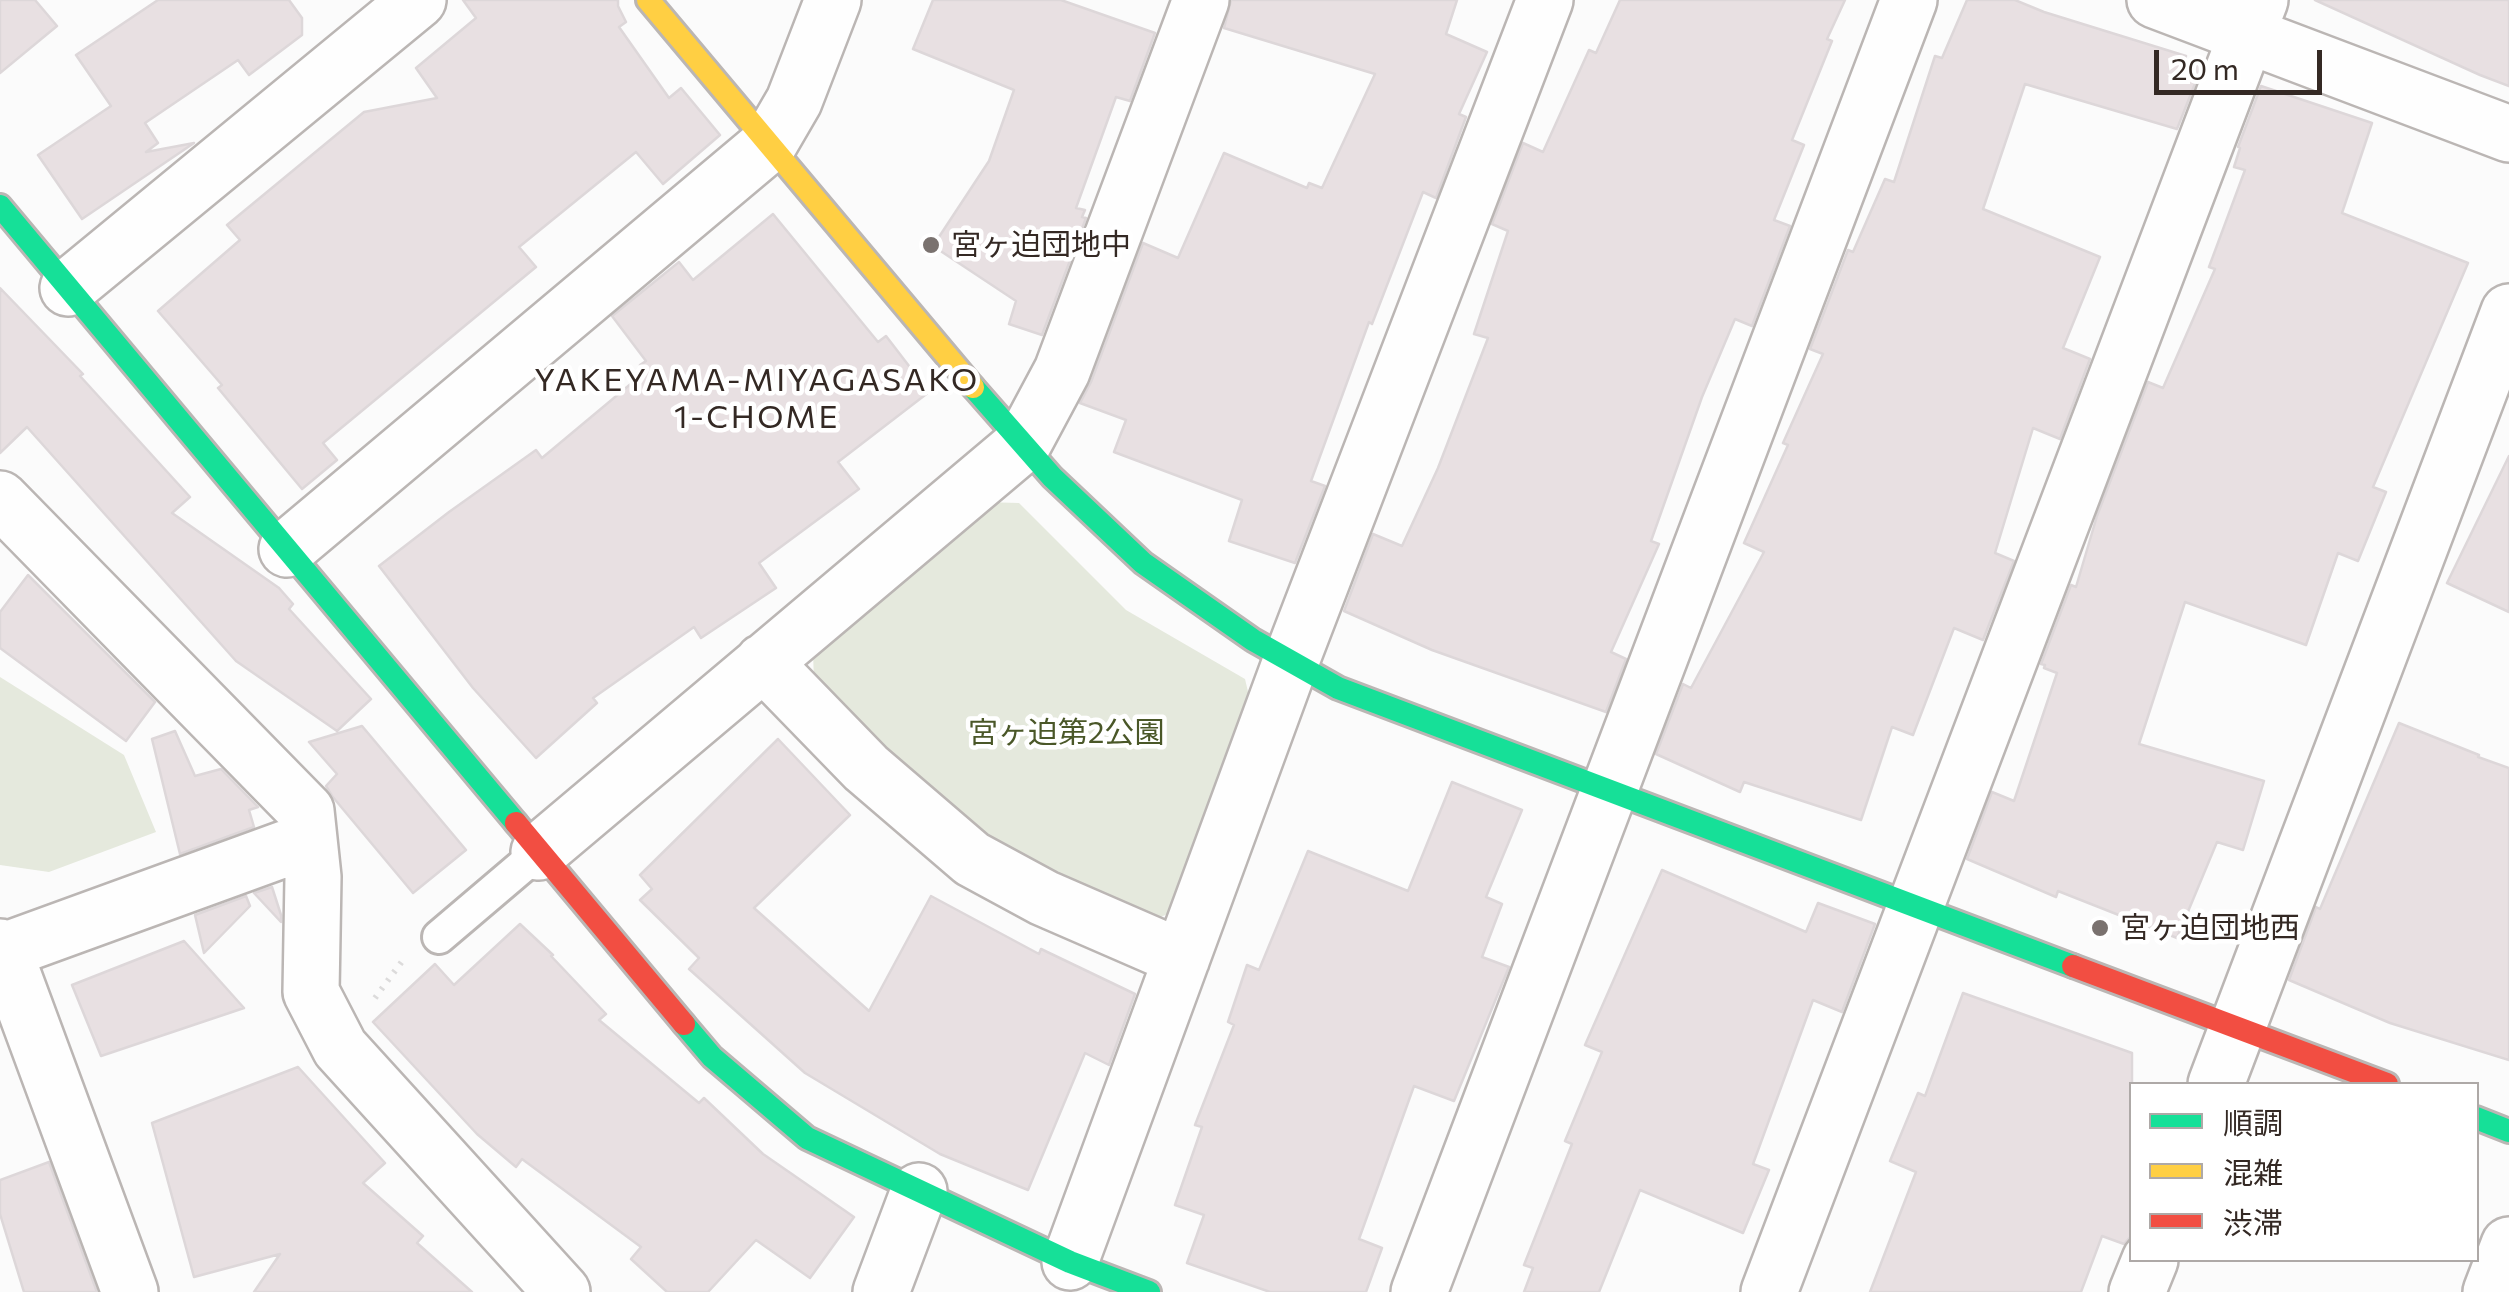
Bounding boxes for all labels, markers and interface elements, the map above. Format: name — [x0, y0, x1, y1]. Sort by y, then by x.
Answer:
scale bar — [2159, 30, 2326, 92]
text: 20 m — [2171, 49, 2239, 86]
place label: 宮ヶ迫団地中 — [951, 227, 1131, 263]
marker: 宮ヶ迫団地中 — [920, 234, 942, 256]
district label: YAKEYAMA-MIYAGASAKO 1-CHOME — [534, 361, 980, 436]
park label: 宮ヶ迫第2公園 — [968, 715, 1164, 751]
place label: 宮ヶ迫団地西 — [2120, 910, 2300, 946]
marker: 宮ヶ迫団地西 — [2089, 917, 2111, 939]
legend — [2129, 1082, 2479, 1262]
text: 順調 — [2223, 1103, 2283, 1140]
text: 混雑 — [2223, 1153, 2283, 1190]
text: 渋滞 — [2223, 1203, 2283, 1240]

